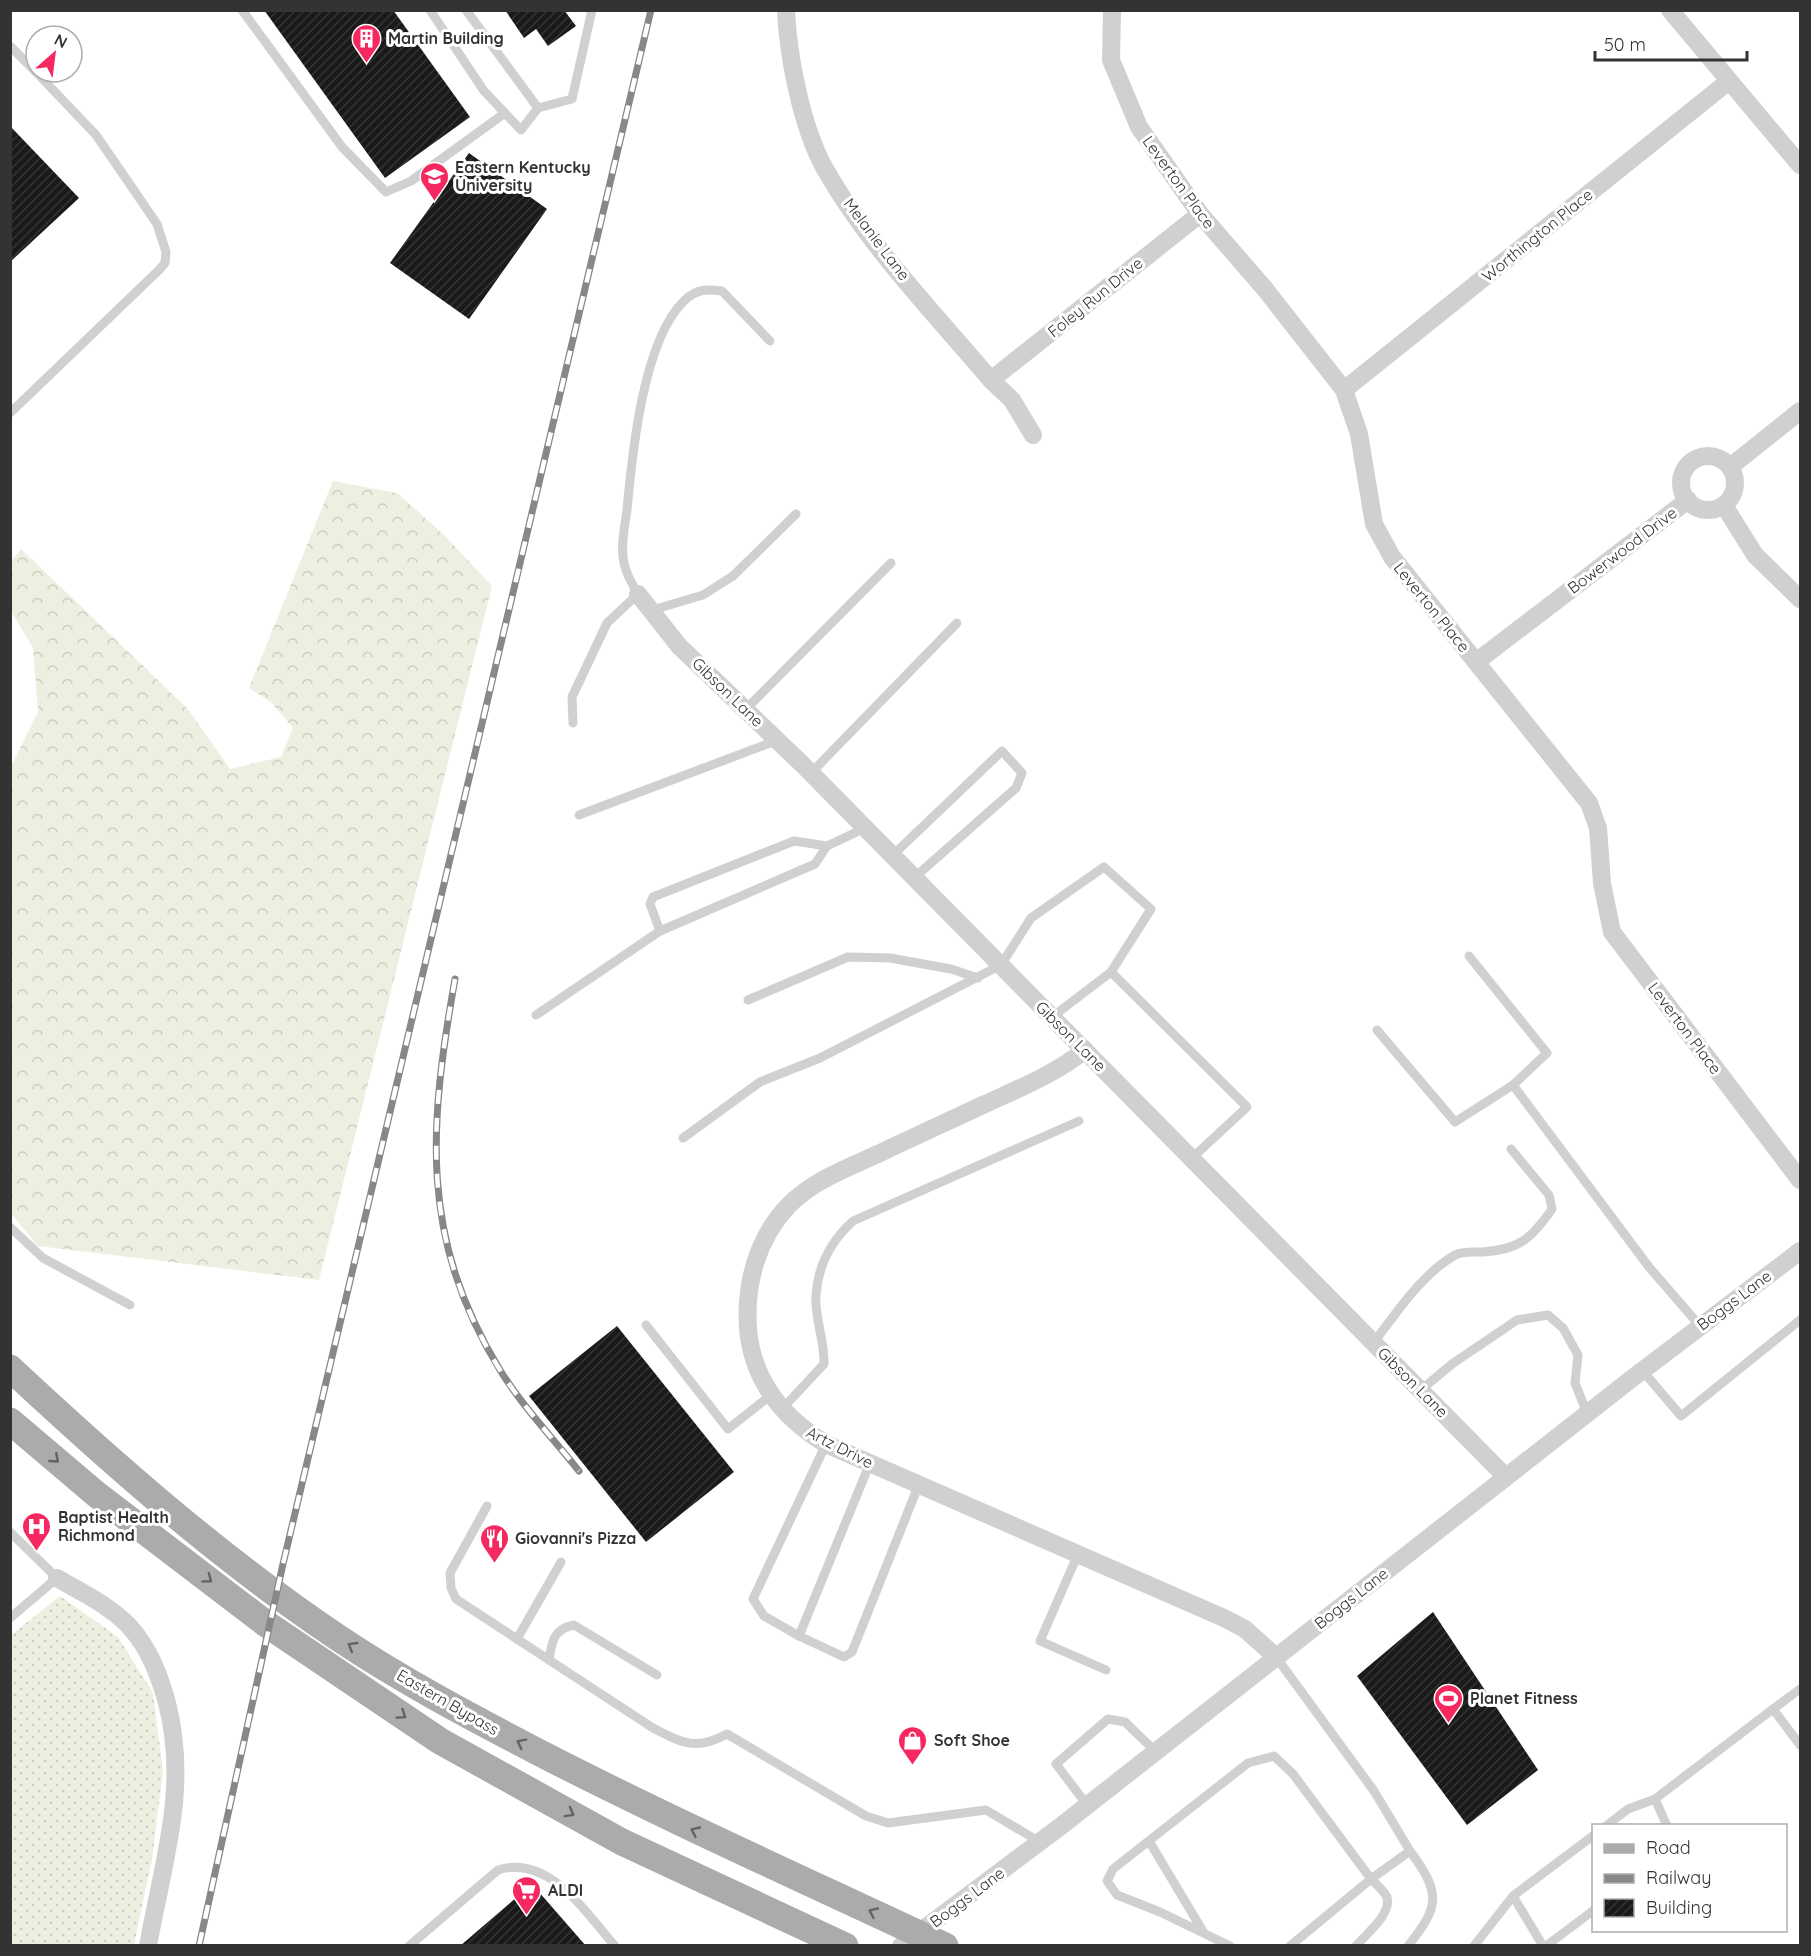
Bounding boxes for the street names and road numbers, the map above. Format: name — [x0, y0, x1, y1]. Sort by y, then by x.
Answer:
street label: Leverton Place — [1139, 132, 1219, 232]
street label: Worthington Place — [1477, 184, 1597, 286]
street label: Melanie Lane — [839, 194, 915, 284]
street label: Foley Run Drive — [1044, 253, 1146, 341]
street label: Bowerwood Drive — [1563, 502, 1681, 598]
street label: Leverton Place — [1390, 558, 1474, 656]
street label: Gibson Lane — [688, 653, 768, 731]
street label: Leverton Place — [1644, 978, 1726, 1078]
street label: Gibson Lane — [1032, 997, 1110, 1075]
street label: Boggs Lane — [1693, 1265, 1775, 1335]
street label: Gibson Lane — [1374, 1343, 1452, 1421]
street label: Artz Drive — [803, 1422, 877, 1472]
street label: Boggs Lane — [1310, 1563, 1392, 1633]
street label: Eastern Bypass — [393, 1665, 503, 1739]
street label: Boggs Lane — [926, 1862, 1008, 1932]

